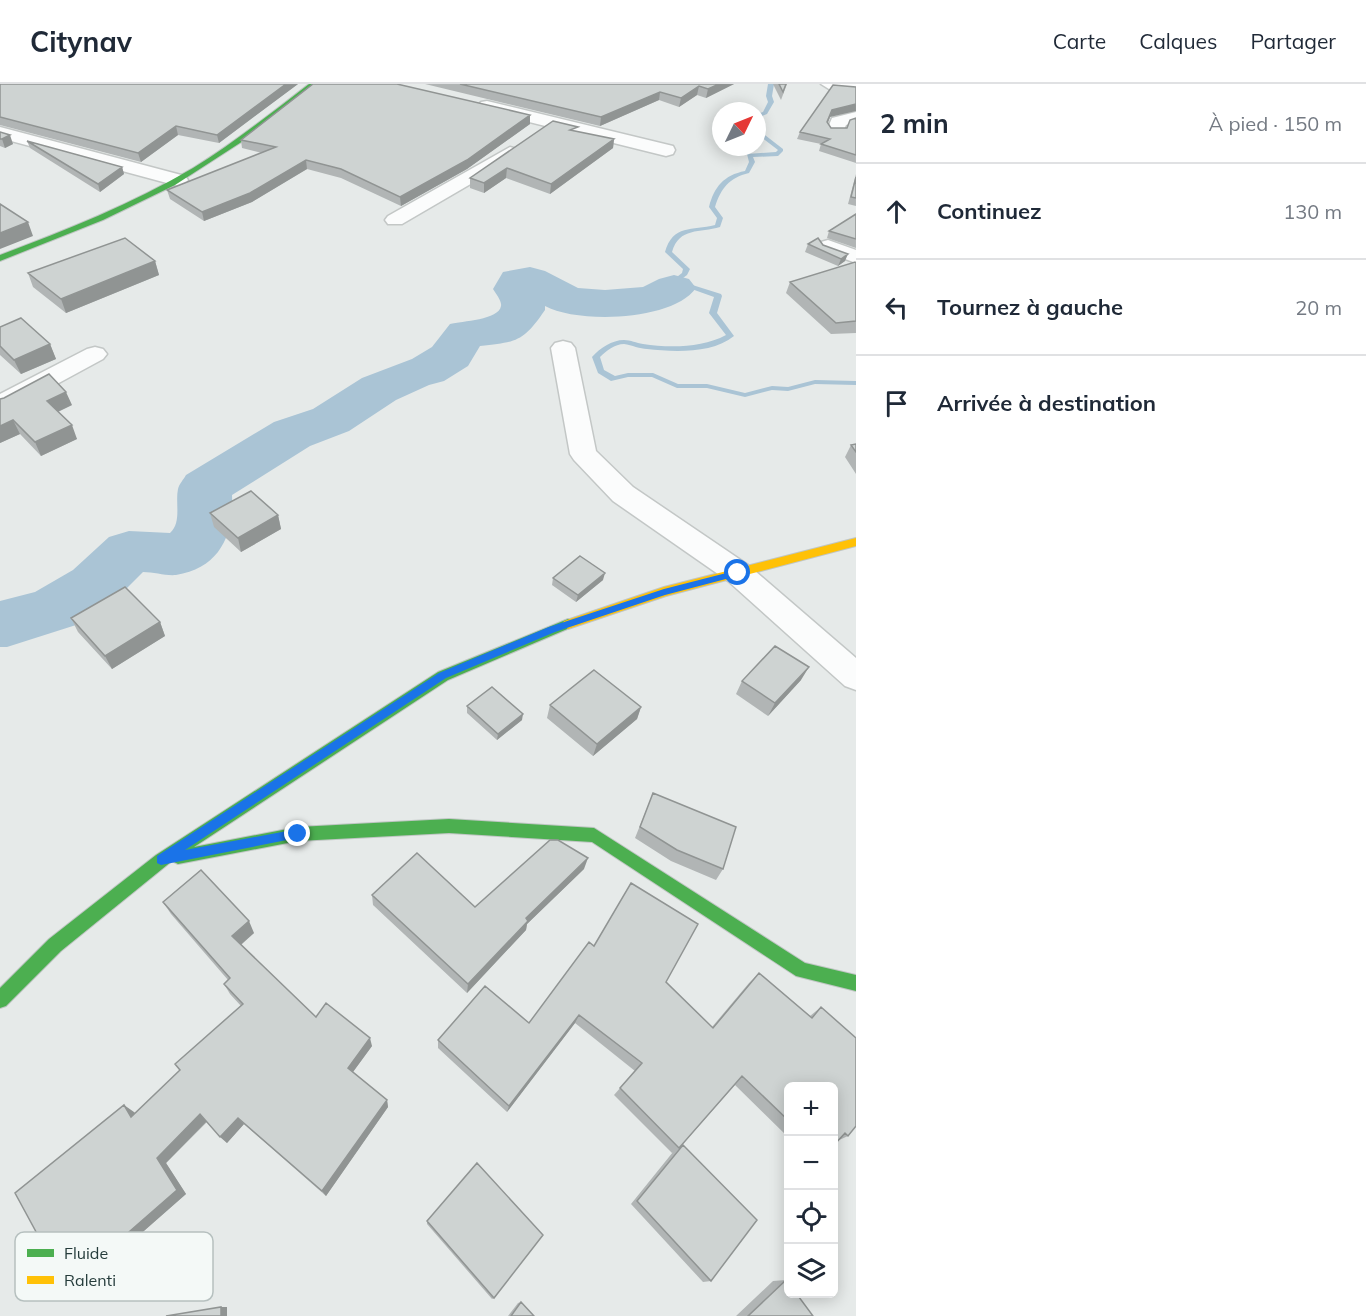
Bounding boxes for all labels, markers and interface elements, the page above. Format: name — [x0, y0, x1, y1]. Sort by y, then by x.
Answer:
text: Citynav — [30, 24, 132, 59]
text: Carte — [1053, 28, 1106, 54]
text: Calques — [1139, 28, 1217, 54]
text: Partager — [1250, 28, 1336, 54]
north arrow — [712, 102, 766, 156]
text: 2 min — [880, 107, 949, 140]
text: À pied · 150 m — [1209, 111, 1342, 136]
icon: ahead — [880, 195, 913, 228]
text: Continuez — [937, 197, 1042, 225]
text: 130 m — [1283, 199, 1342, 224]
icon: left — [880, 291, 913, 324]
text: Tournez à gauche — [937, 293, 1123, 321]
text: 20 m — [1295, 295, 1342, 320]
icon: arrive — [880, 387, 913, 420]
text: Arrivée à destination — [937, 389, 1156, 417]
route start — [724, 559, 750, 585]
route end — [284, 820, 310, 846]
map controls — [784, 1082, 838, 1298]
button: + — [784, 1082, 838, 1136]
button: − — [784, 1136, 838, 1190]
button: locate — [784, 1190, 838, 1244]
legend — [15, 1232, 213, 1301]
text: Fluide — [64, 1243, 108, 1263]
button: layers — [784, 1244, 838, 1298]
text: Ralenti — [64, 1270, 116, 1290]

